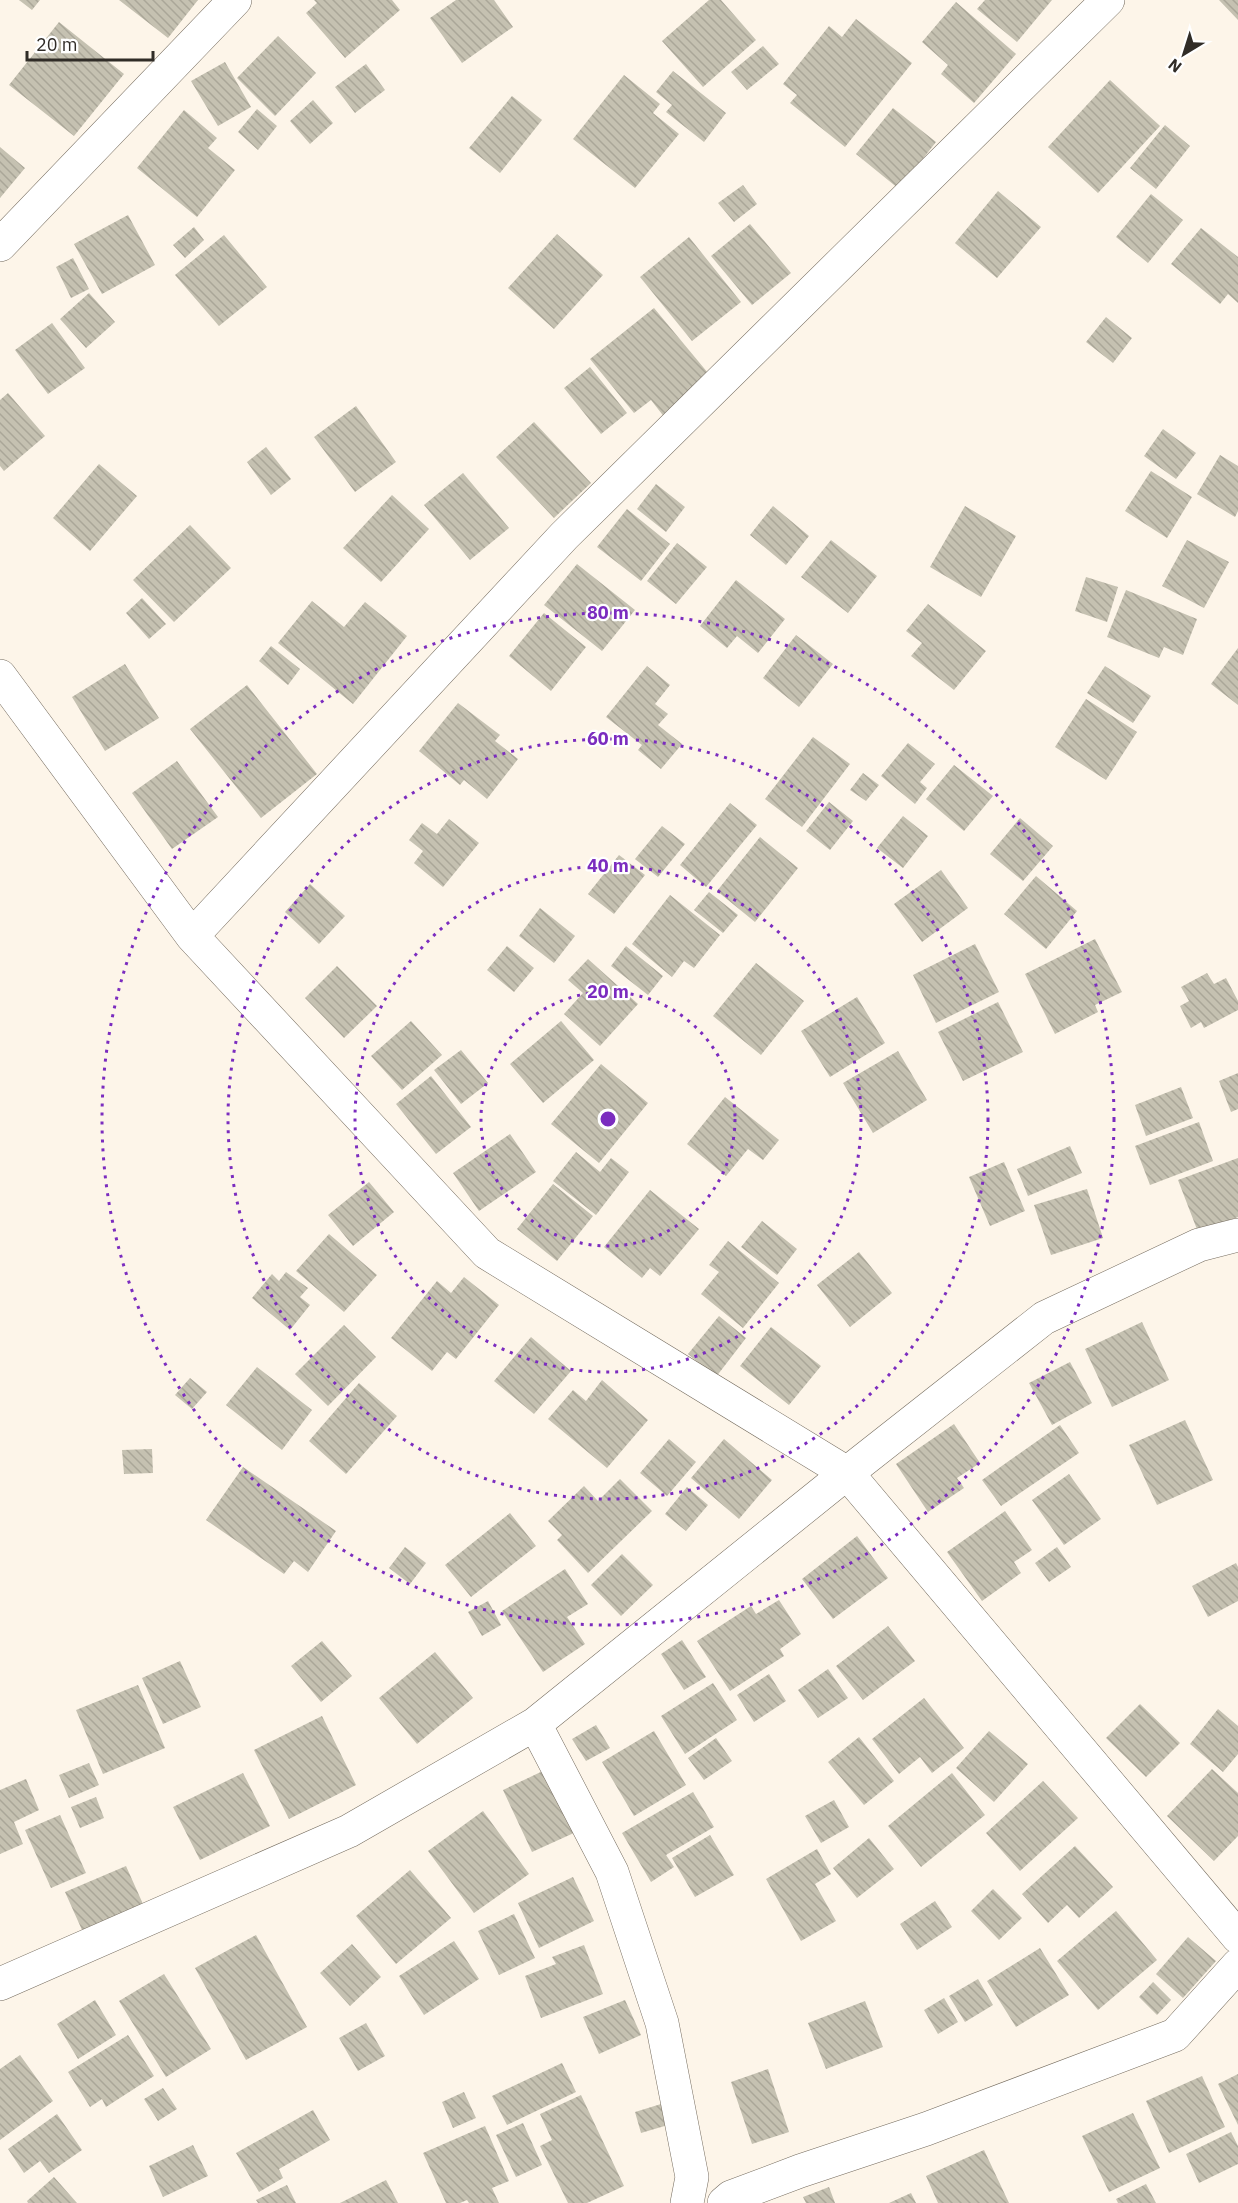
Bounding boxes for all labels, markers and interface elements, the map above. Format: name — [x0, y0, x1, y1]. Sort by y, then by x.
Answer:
scale bar — [27, 24, 153, 62]
north arrow — [1154, 24, 1214, 84]
text: 20 m — [36, 33, 78, 56]
text: N — [1164, 54, 1185, 77]
text: 80 m — [587, 601, 629, 624]
text: 60 m — [587, 727, 629, 750]
text: 40 m — [587, 854, 629, 877]
text: 20 m — [587, 980, 629, 1003]
centre of rings — [598, 1109, 618, 1129]

